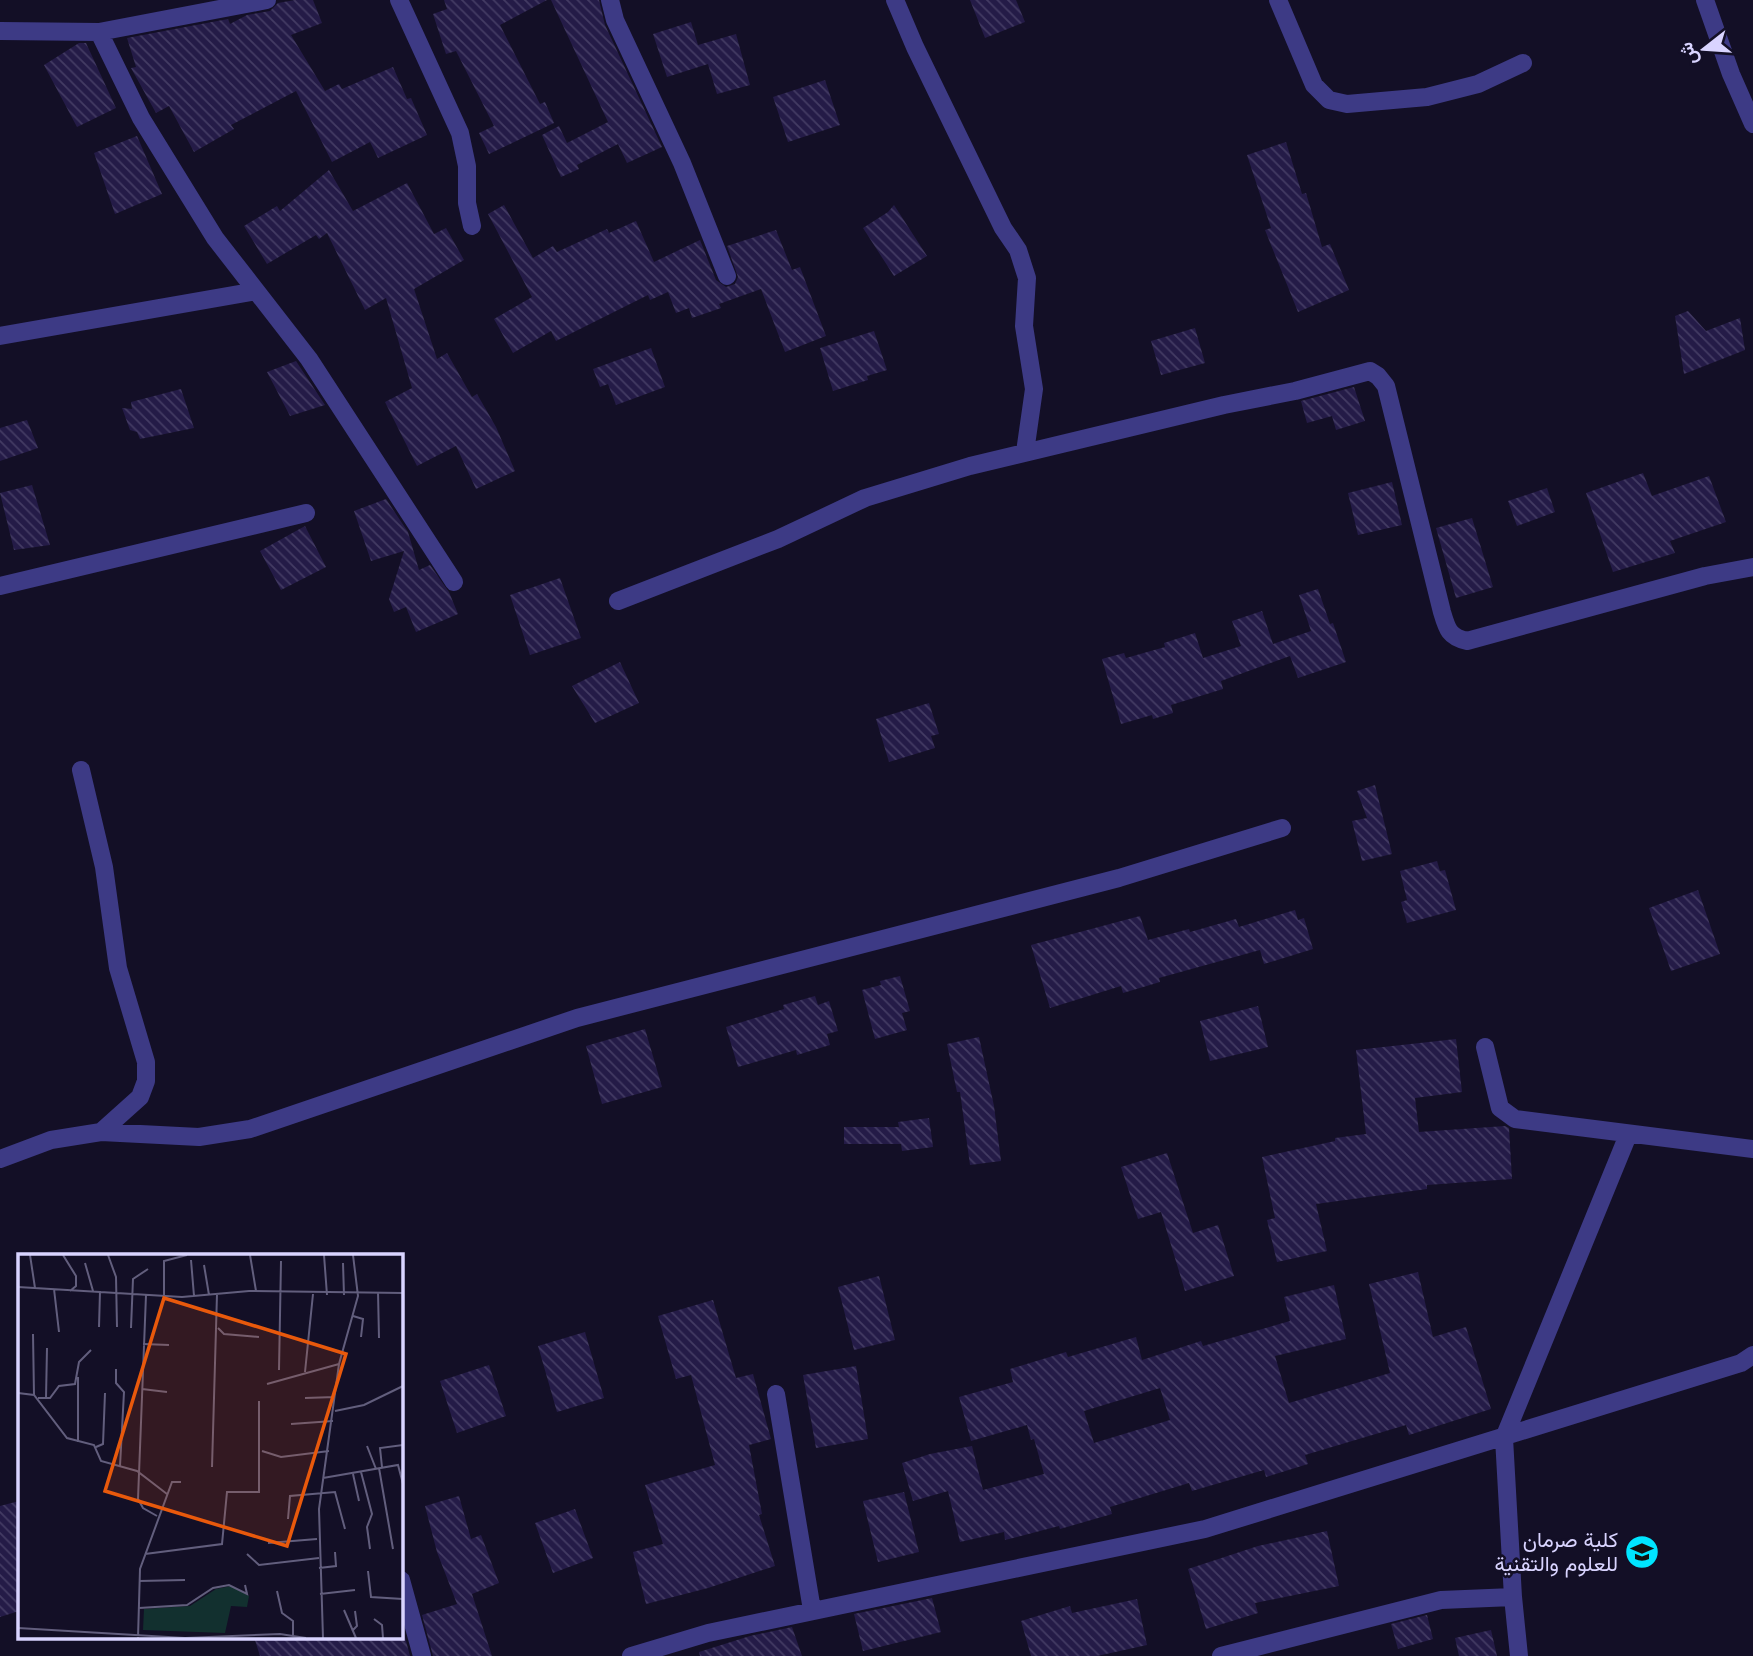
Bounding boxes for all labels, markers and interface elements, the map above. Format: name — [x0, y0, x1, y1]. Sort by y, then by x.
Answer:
north arrow — [1669, 14, 1739, 84]
text: ش — [1675, 39, 1703, 68]
inset map — [18, 1254, 402, 1638]
place label: كلية صرمان للعلوم والتقنية — [1495, 1528, 1618, 1578]
school or university icon: كلية صرمان للعلوم والتقنية — [1623, 1533, 1661, 1571]

